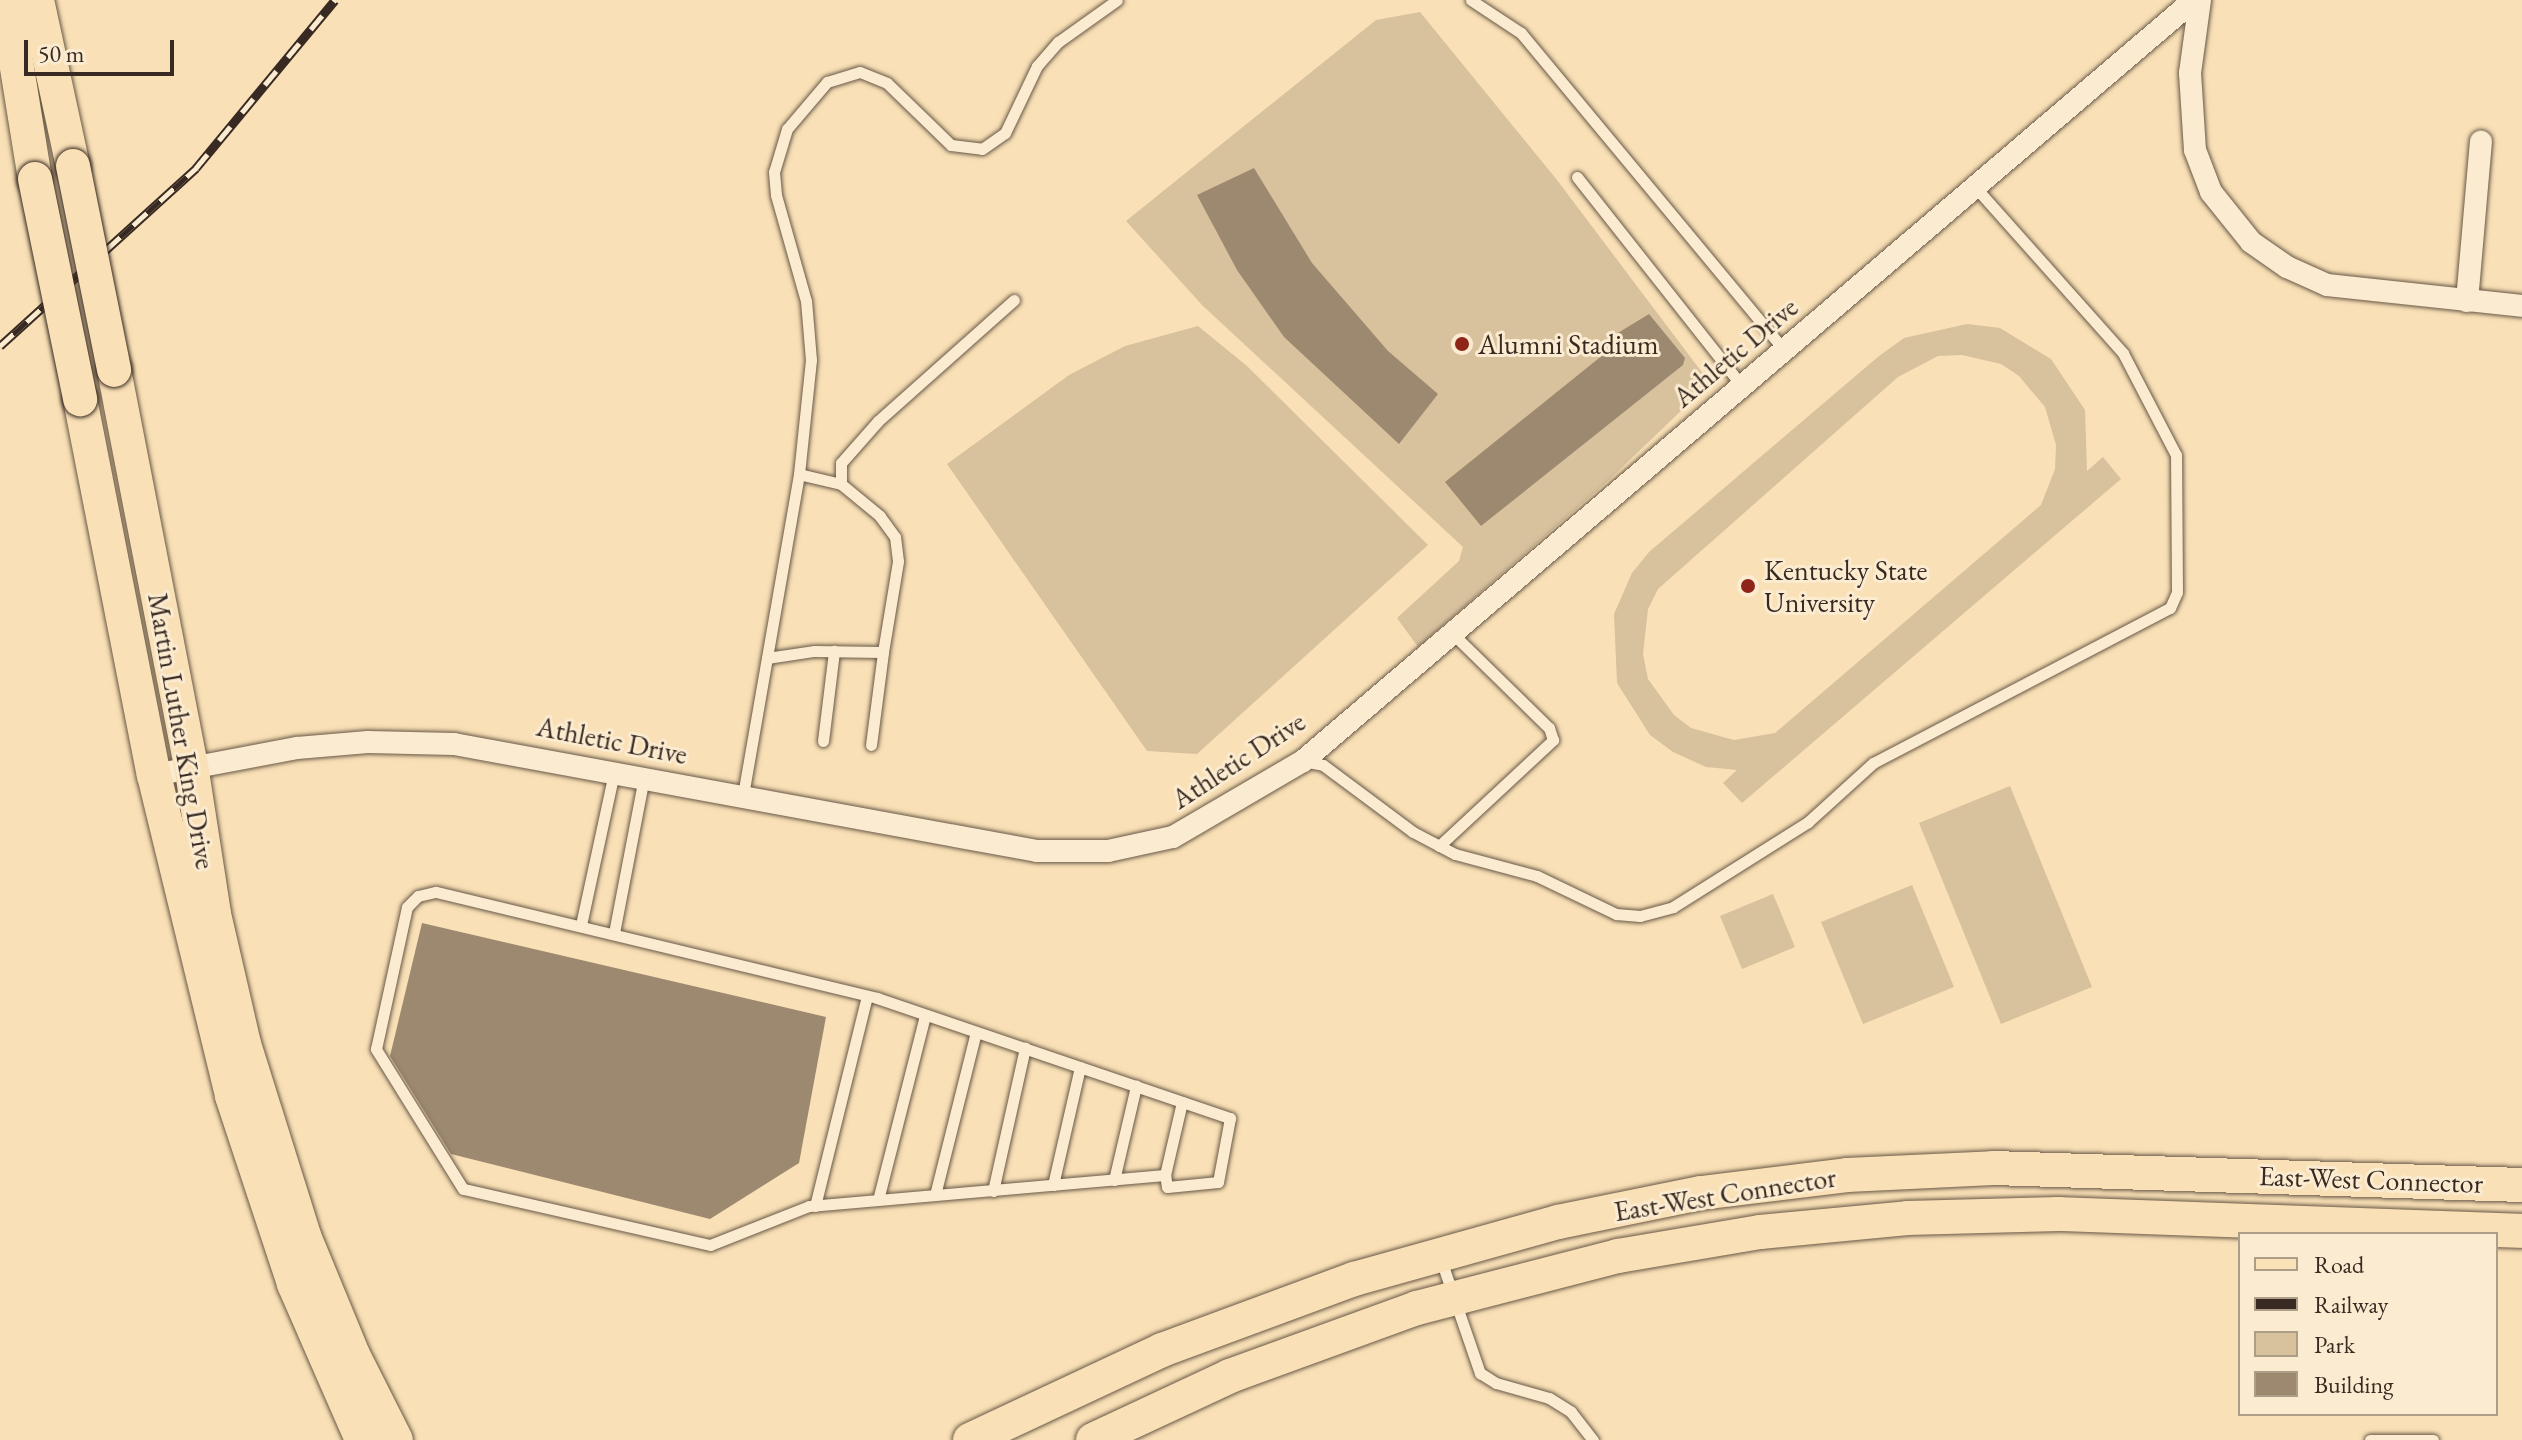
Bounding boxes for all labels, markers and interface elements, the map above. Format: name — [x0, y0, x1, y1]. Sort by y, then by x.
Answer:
scale bar — [28, 24, 178, 74]
text: 50 m — [38, 38, 85, 69]
street label: Athletic Drive — [1666, 290, 1804, 414]
place label: Alumni Stadium — [1478, 327, 1658, 361]
marker: Alumni Stadium — [1453, 335, 1471, 353]
place label: Kentucky State University — [1764, 553, 1927, 619]
marker: Kentucky State University — [1739, 577, 1757, 595]
street label: Martin Luther King Drive — [141, 590, 223, 872]
street label: Athletic Drive — [1165, 704, 1311, 816]
street label: Athletic Drive — [534, 709, 690, 771]
street label: East-West Connector — [2258, 1158, 2484, 1200]
street label: East-West Connector — [1612, 1160, 1838, 1228]
legend — [2238, 1232, 2498, 1416]
text: Road — [2314, 1249, 2364, 1280]
text: Railway — [2314, 1289, 2388, 1320]
text: Park — [2314, 1329, 2355, 1360]
text: Building — [2314, 1369, 2394, 1400]

